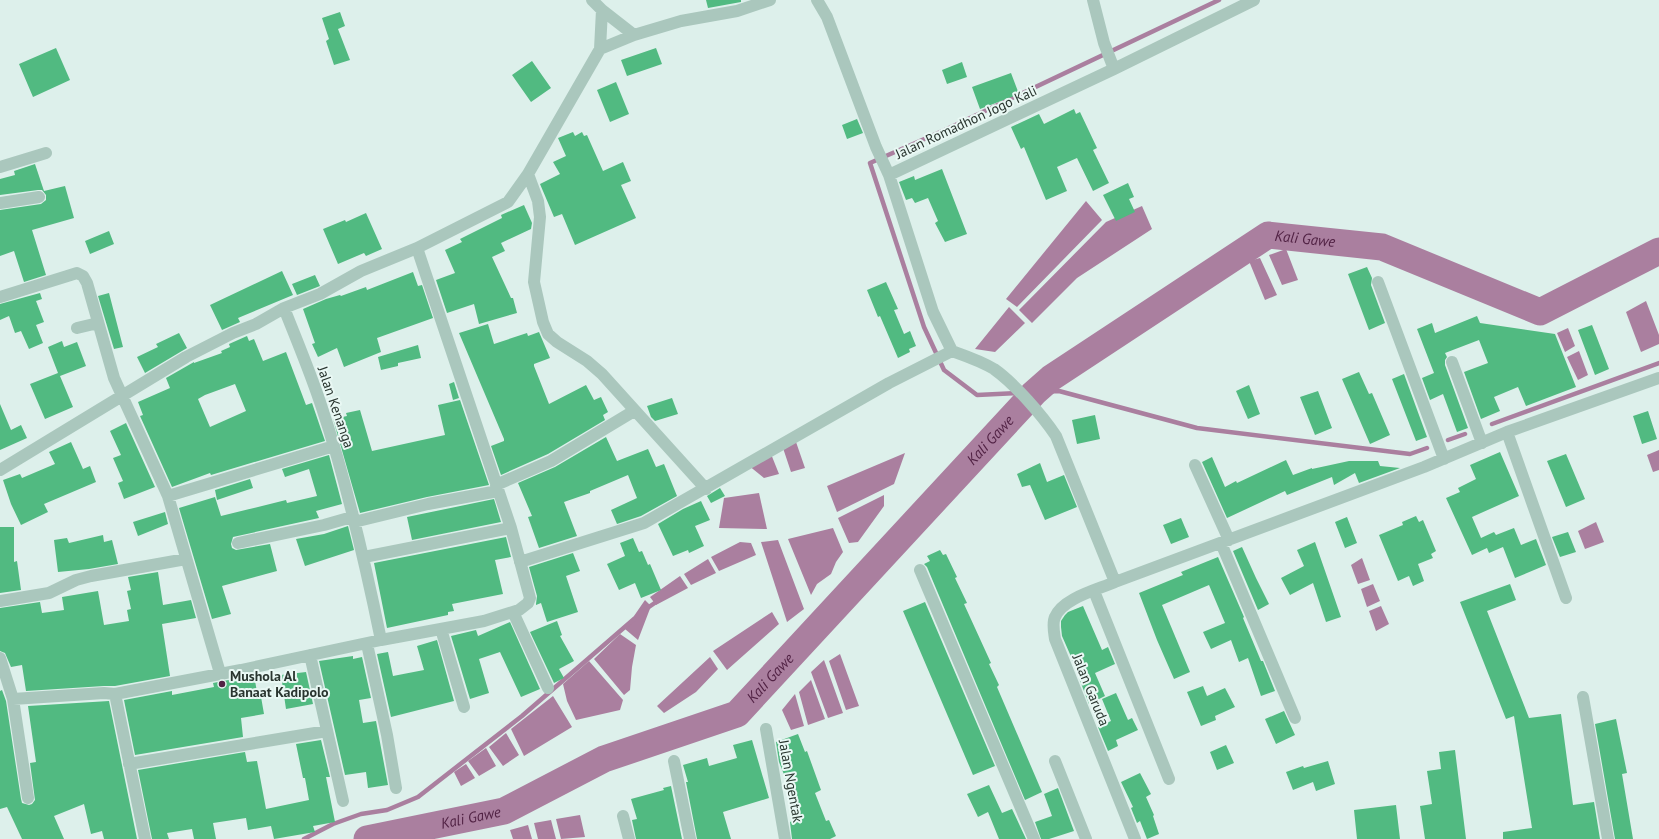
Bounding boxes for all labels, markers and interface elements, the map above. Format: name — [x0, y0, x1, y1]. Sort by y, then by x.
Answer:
street label: Jalan Romadhon Jogo Kali — [891, 81, 1040, 163]
water label: Kali Gawe — [1274, 226, 1336, 251]
street label: Jalan Kenanga — [313, 363, 358, 450]
water label: Kali Gawe — [962, 411, 1018, 469]
water label: Kali Gawe — [742, 649, 798, 706]
street label: Jalan Garuda — [1068, 651, 1114, 729]
place label: Mushola Al Banaat Kadipolo — [230, 667, 329, 701]
marker: Mushola Al Banaat Kadipolo — [217, 679, 227, 689]
street label: Jalan Ngentak — [775, 737, 807, 824]
water label: Kali Gawe — [439, 802, 502, 833]

